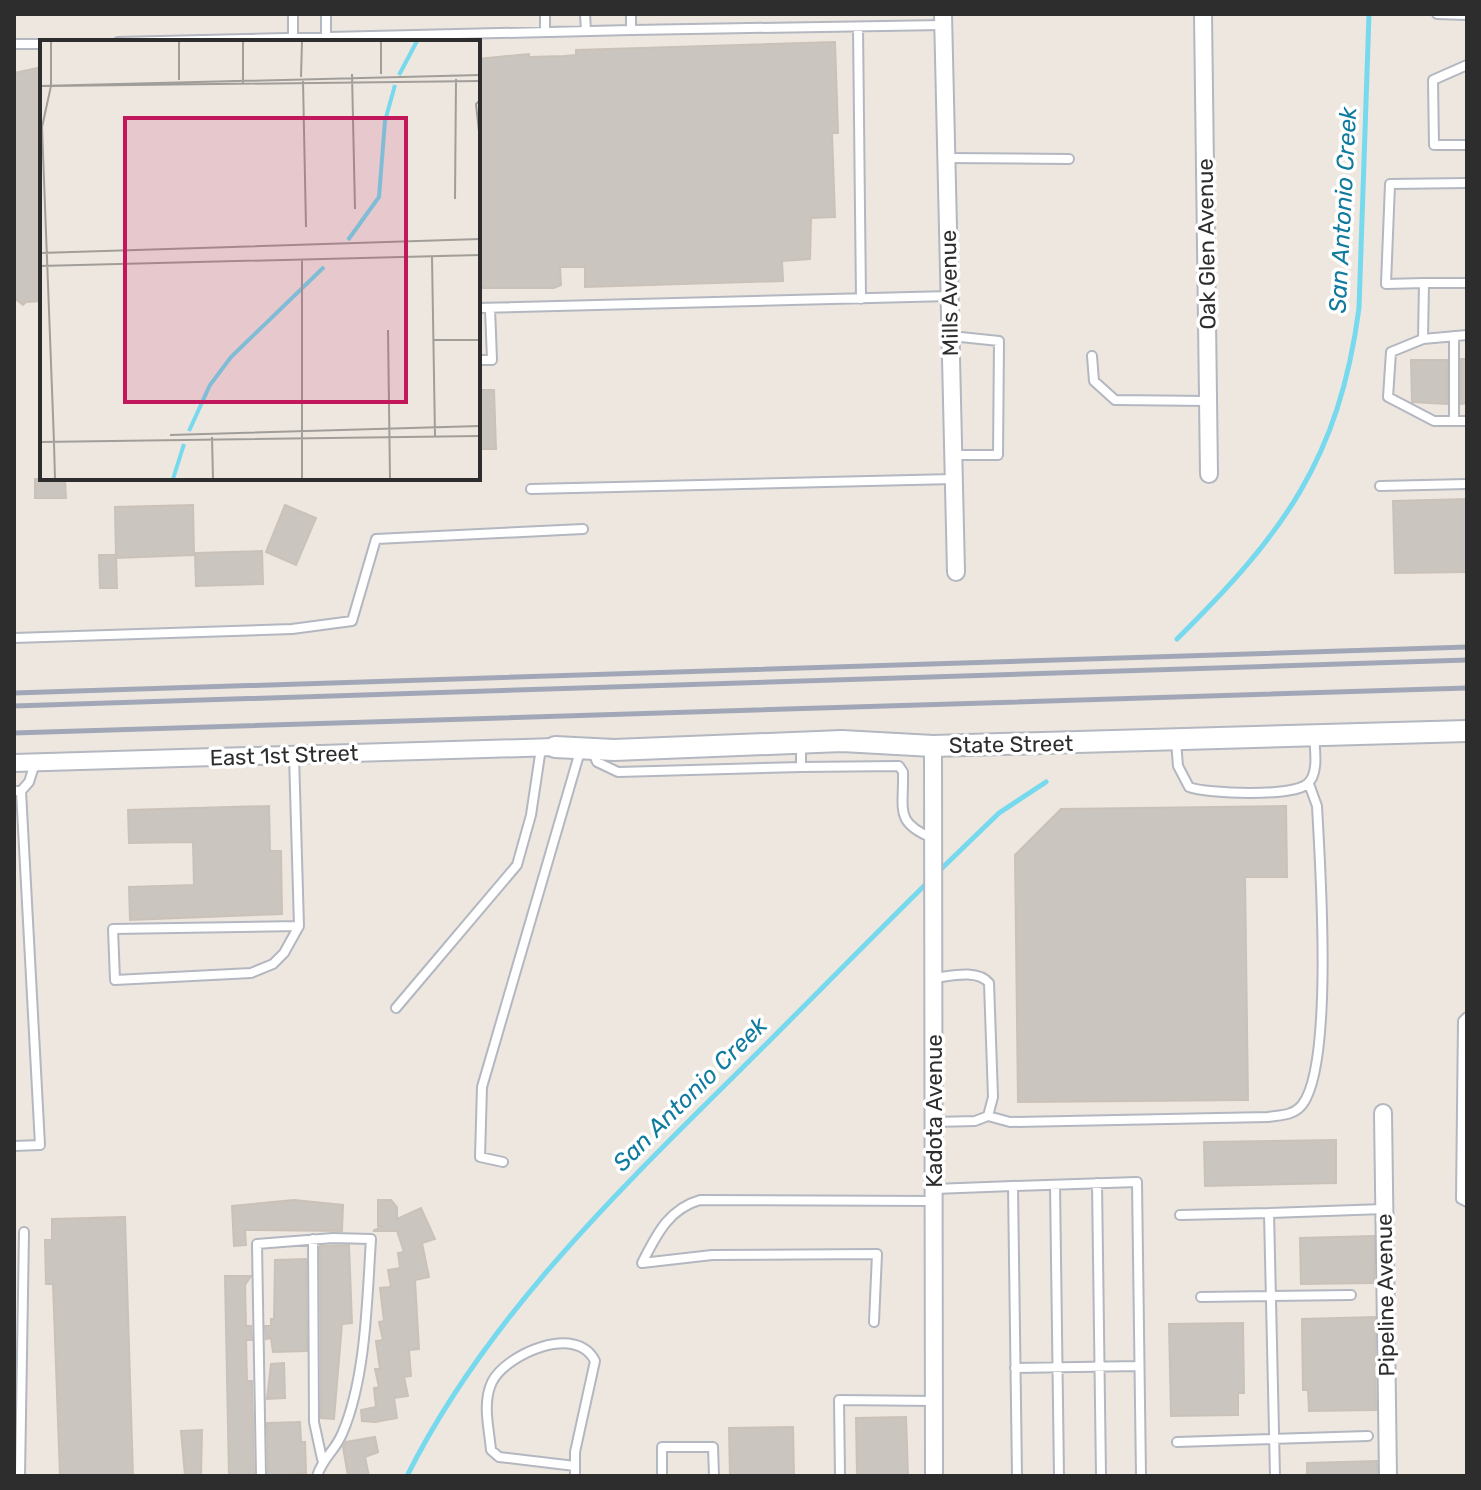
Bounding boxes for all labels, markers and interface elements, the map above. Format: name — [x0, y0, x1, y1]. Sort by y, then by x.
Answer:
inset map — [40, 40, 480, 480]
water label: San Antonio Creek — [1324, 106, 1362, 314]
street label: Oak Glen Avenue — [1192, 158, 1221, 330]
street label: Mills Avenue — [935, 229, 964, 357]
street label: State Street — [949, 730, 1074, 759]
street label: East 1st Street — [209, 739, 359, 772]
water label: San Antonio Creek — [607, 1011, 773, 1177]
street label: Kadota Avenue — [921, 1034, 948, 1188]
street label: Pipeline Avenue — [1371, 1213, 1400, 1377]

